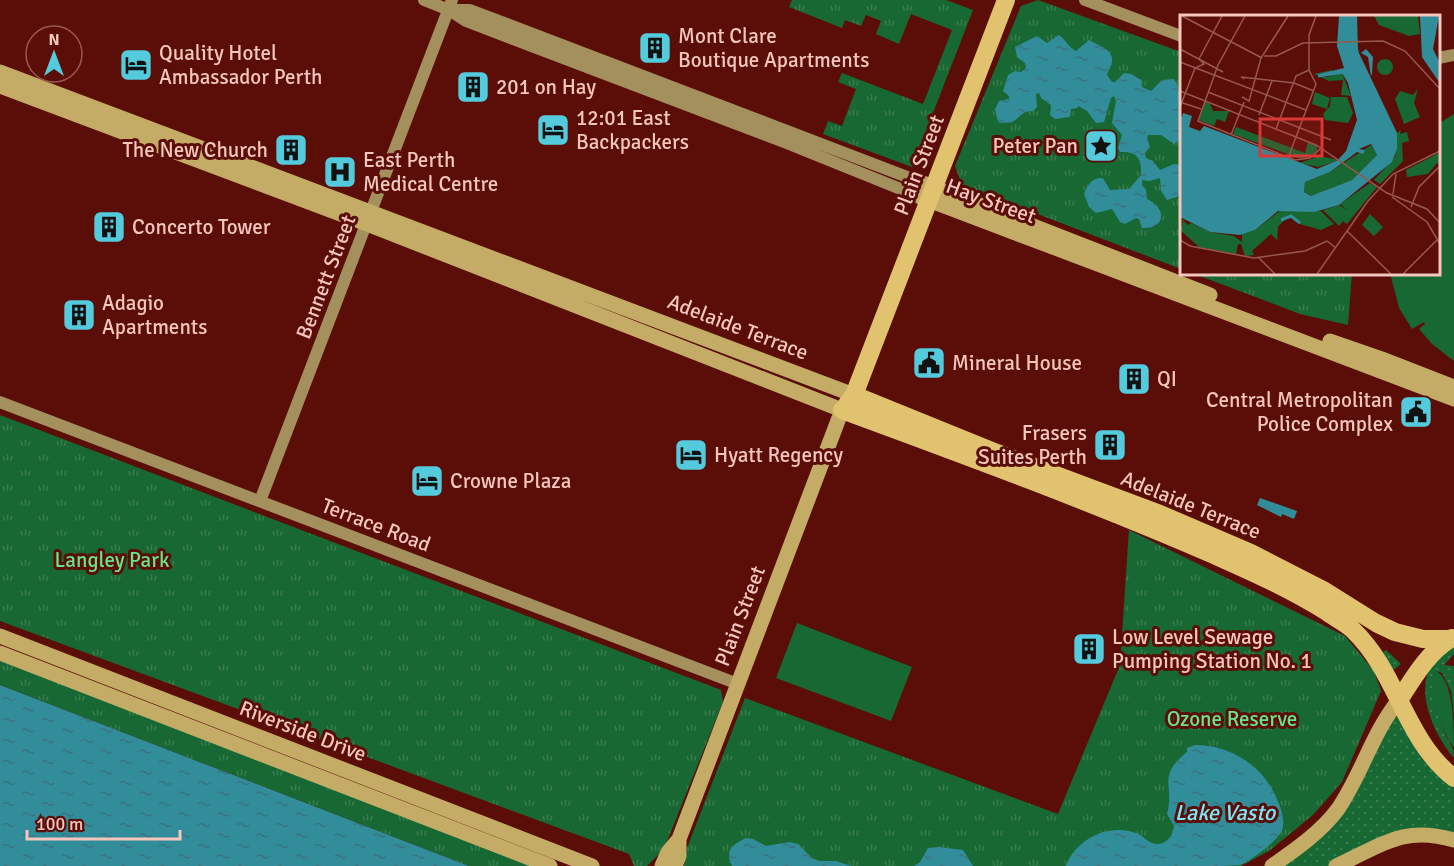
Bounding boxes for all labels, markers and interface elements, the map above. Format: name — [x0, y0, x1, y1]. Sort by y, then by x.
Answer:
inset map — [1180, 15, 1439, 274]
place label: Mont Clare Boutique Apartments — [678, 23, 869, 73]
north arrow — [24, 24, 84, 84]
text: N — [48, 30, 60, 50]
building icon: Mont Clare Boutique Apartments — [637, 30, 673, 66]
place label: Quality Hotel Ambassador Perth — [159, 40, 322, 90]
hotel icon: Quality Hotel Ambassador Perth — [118, 47, 154, 83]
building icon: 201 on Hay — [455, 69, 491, 105]
place label: 201 on Hay — [496, 74, 596, 100]
place label: 12:01 East Backpackers — [576, 105, 689, 155]
street label: Plain Street — [888, 111, 950, 219]
hotel icon: 12:01 East Backpackers — [535, 112, 571, 148]
place icon: Peter Pan — [1083, 128, 1119, 164]
building icon: The New Church — [273, 132, 309, 168]
place label: Peter Pan — [993, 133, 1078, 159]
place label: The New Church — [123, 137, 268, 163]
place label: East Perth Medical Centre — [363, 147, 498, 197]
hospital icon: East Perth Medical Centre — [322, 154, 358, 190]
street label: Hay Street — [943, 173, 1039, 229]
building icon: Concerto Tower — [91, 209, 127, 245]
street label: Bennett Street — [290, 211, 362, 343]
place label: Concerto Tower — [132, 214, 271, 240]
street label: Adelaide Terrace — [664, 288, 812, 366]
place label: Adagio Apartments — [102, 290, 207, 340]
building icon: Adagio Apartments — [61, 297, 97, 333]
public building icon: Mineral House — [911, 345, 947, 381]
place label: Mineral House — [952, 350, 1082, 376]
building icon: QI — [1116, 361, 1152, 397]
place label: QI — [1157, 366, 1177, 392]
place label: Central Metropolitan Police Complex — [1206, 387, 1393, 437]
public building icon: Central Metropolitan Police Complex — [1398, 394, 1434, 430]
place label: Frasers Suites Perth — [978, 420, 1087, 470]
building icon: Frasers Suites Perth — [1092, 427, 1128, 463]
hotel icon: Hyatt Regency — [673, 437, 709, 473]
place label: Hyatt Regency — [714, 442, 843, 468]
hotel icon: Crowne Plaza — [409, 463, 445, 499]
street label: Adelaide Terrace — [1117, 465, 1265, 545]
place label: Crowne Plaza — [450, 468, 571, 494]
street label: Terrace Road — [318, 492, 434, 558]
park label: Langley Park — [55, 547, 170, 573]
street label: Plain Street — [709, 562, 771, 670]
place label: Low Level Sewage Pumping Station No. 1 — [1112, 624, 1312, 674]
building icon: Low Level Sewage Pumping Station No. 1 — [1071, 631, 1107, 667]
street label: Riverside Drive — [236, 695, 370, 767]
park label: Ozone Reserve — [1167, 706, 1297, 732]
water label: Lake Vasto — [1175, 799, 1277, 826]
scale bar — [27, 803, 180, 841]
text: 100 m — [36, 813, 83, 835]

